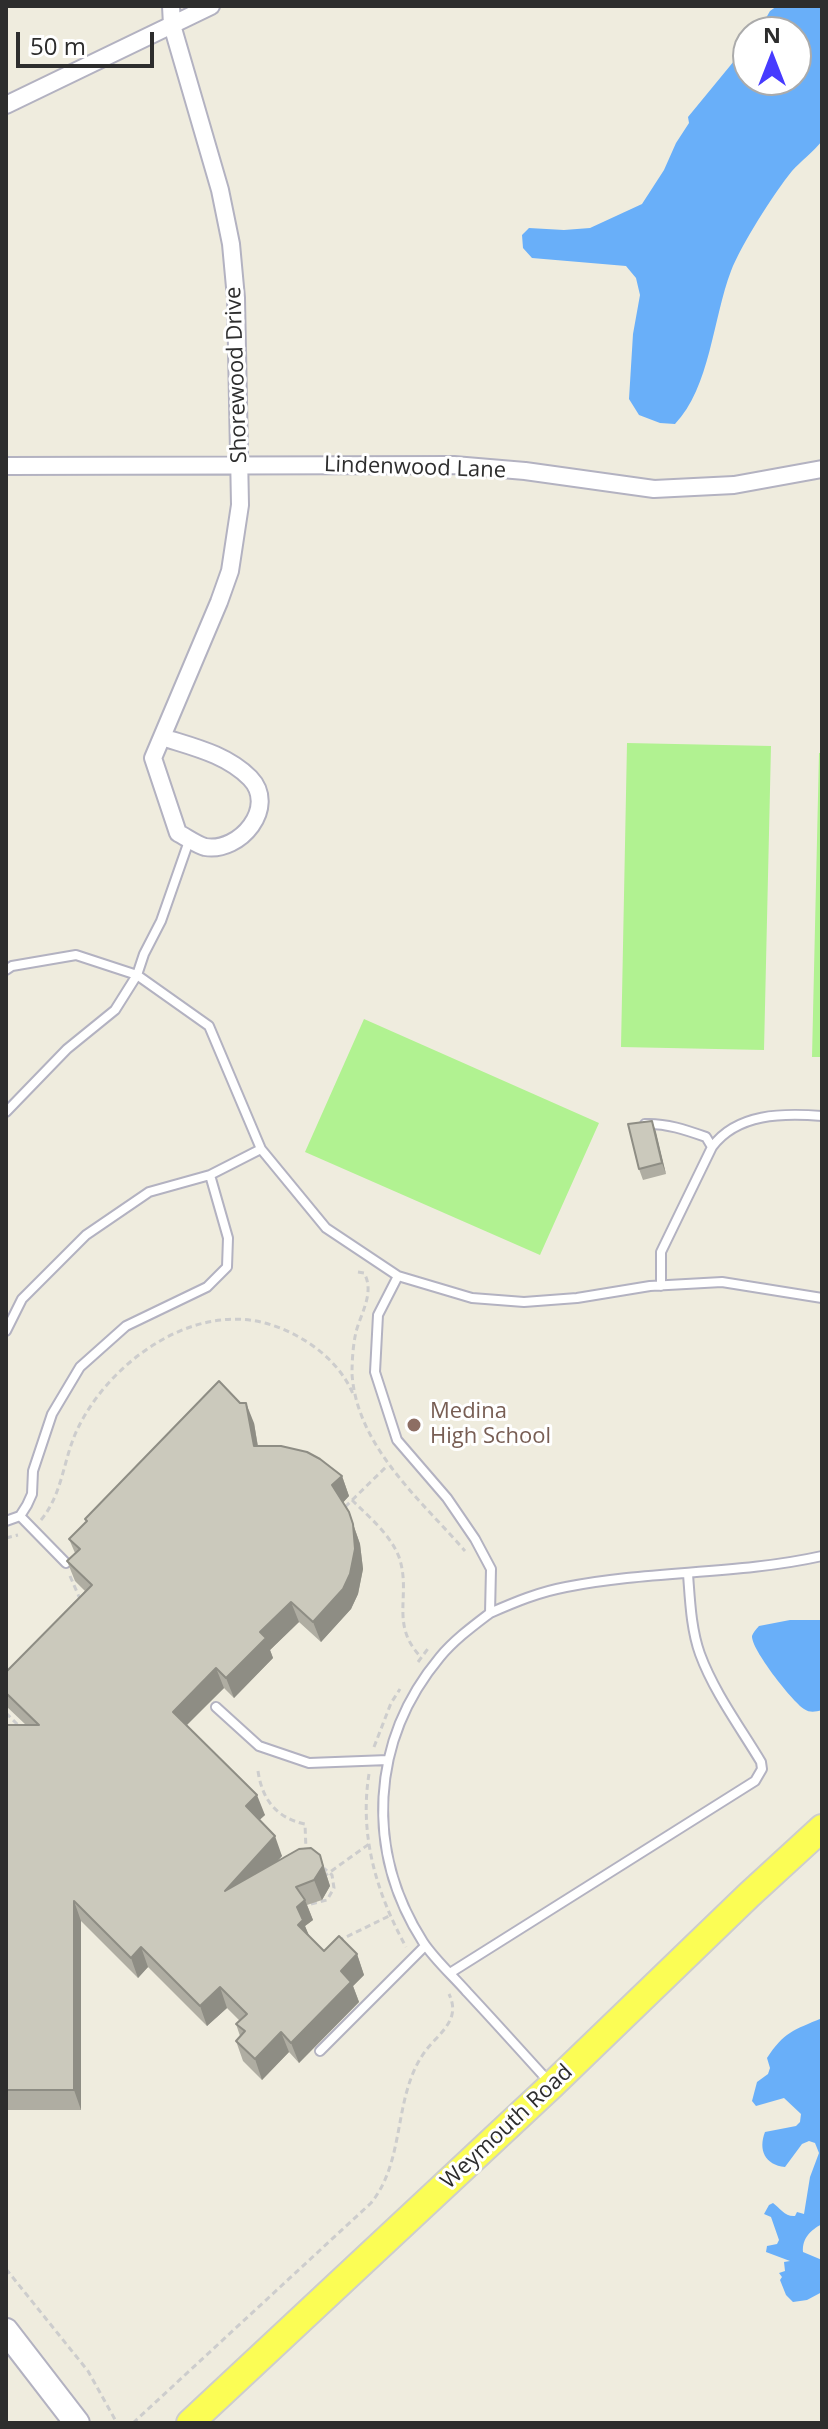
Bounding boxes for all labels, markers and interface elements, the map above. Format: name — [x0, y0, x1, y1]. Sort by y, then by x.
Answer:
scale bar — [20, 16, 158, 66]
north arrow — [732, 16, 812, 96]
text: N — [763, 19, 781, 49]
text: 50 m — [30, 29, 86, 62]
street label: Shorewood Drive — [221, 286, 253, 464]
street label: Lindenwood Lane — [324, 452, 506, 484]
place label: Medina High School — [430, 1399, 551, 1450]
marker: Medina High School — [405, 1416, 423, 1434]
street label: Weymouth Road — [436, 2059, 578, 2195]

